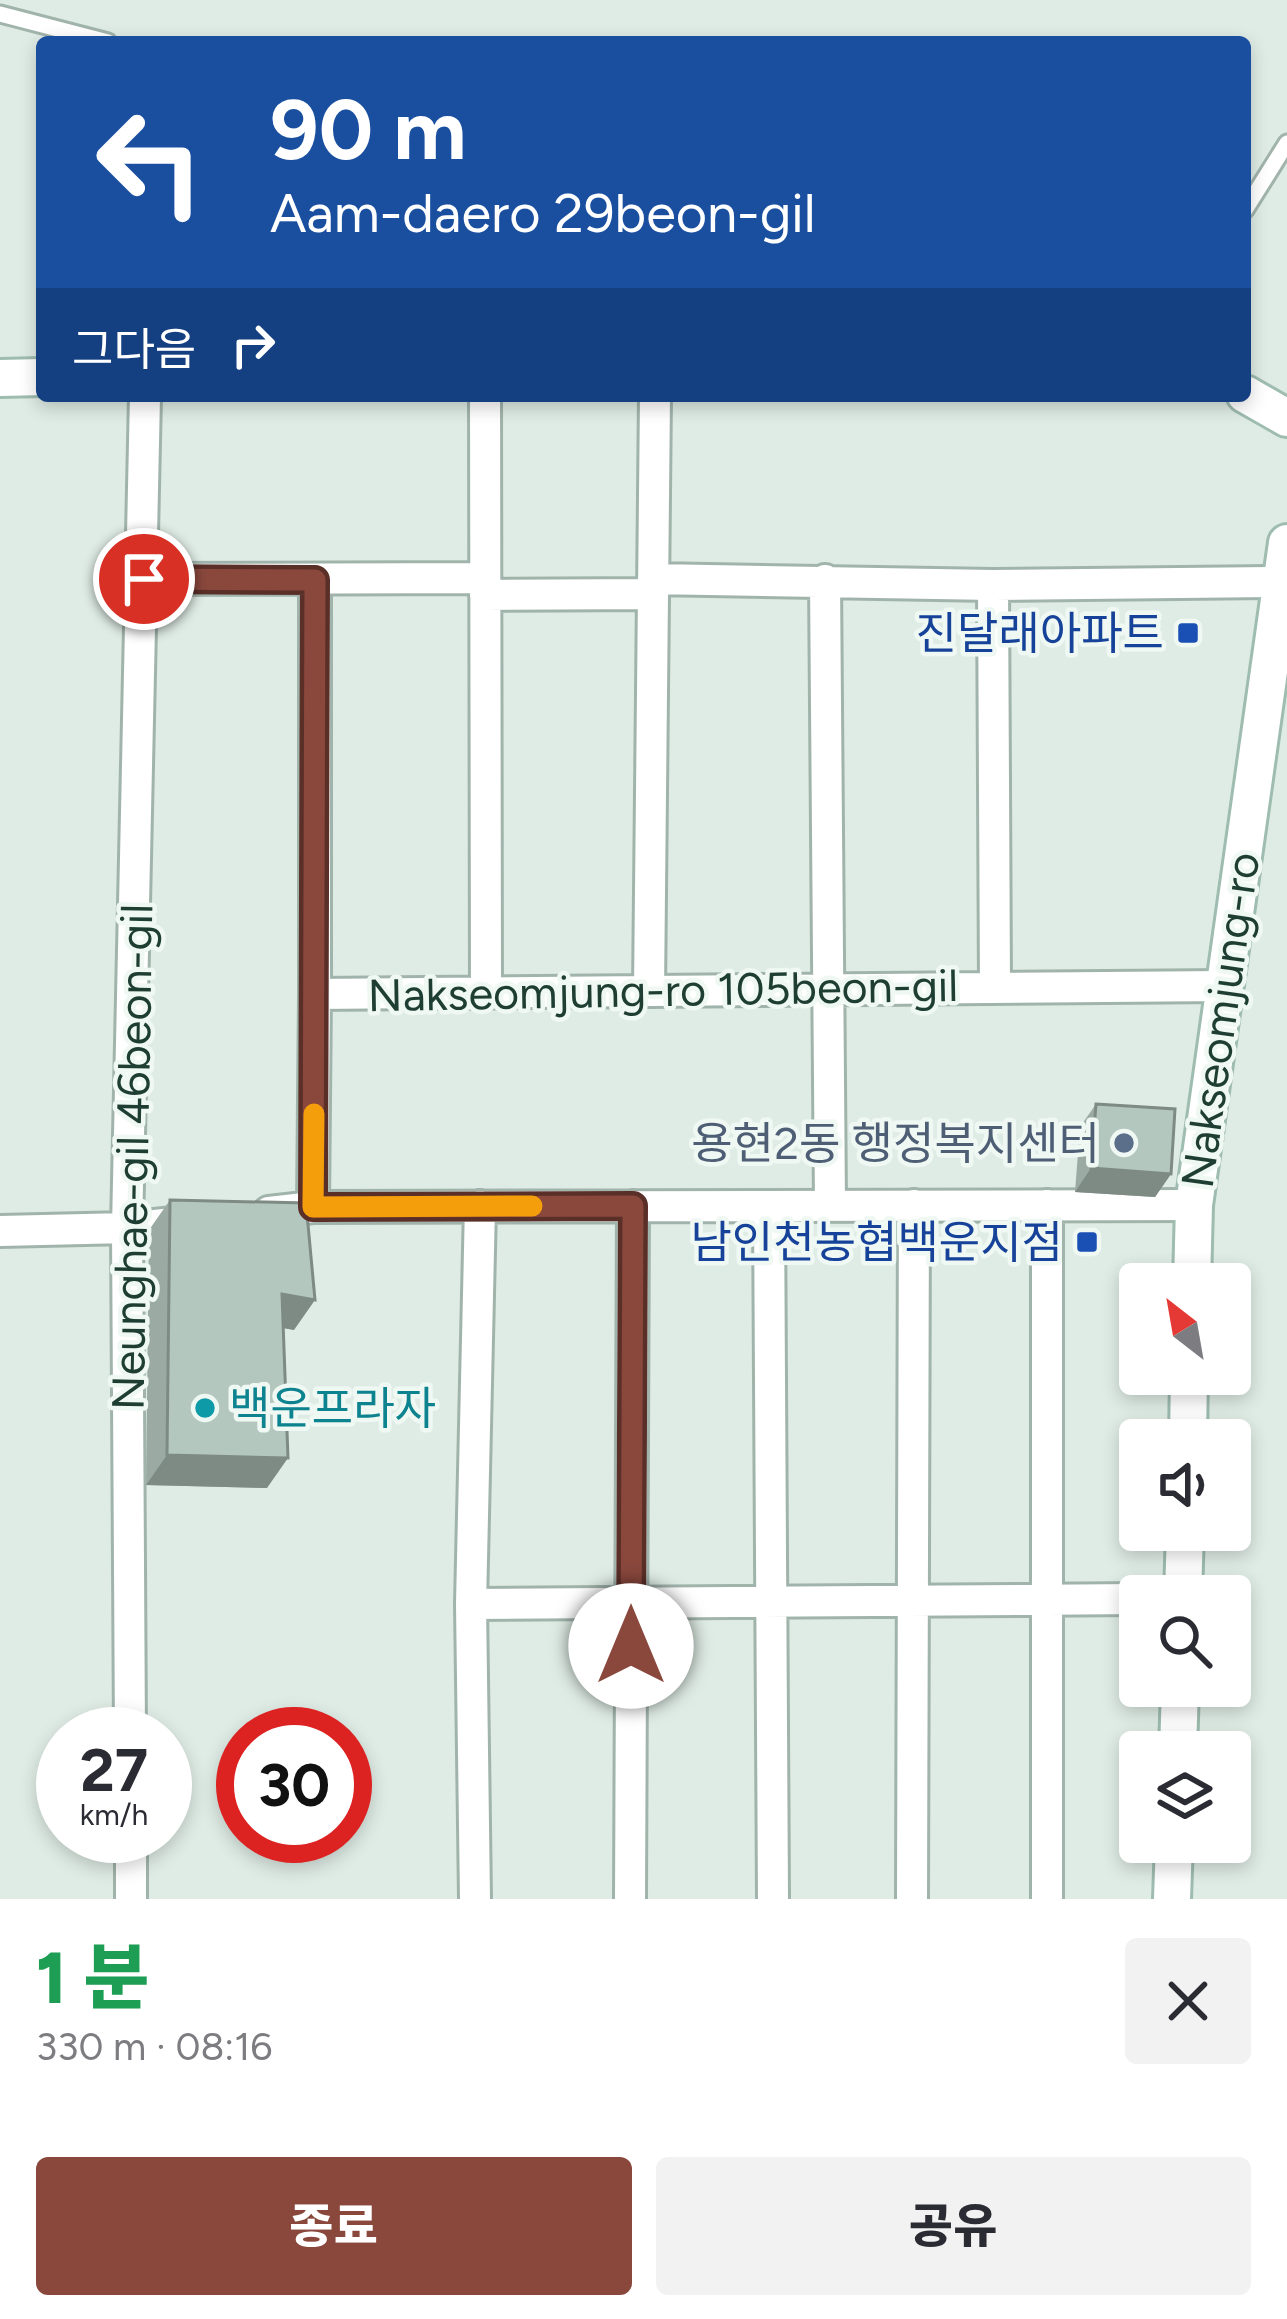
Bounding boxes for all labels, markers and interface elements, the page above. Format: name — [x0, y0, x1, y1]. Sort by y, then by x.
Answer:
text: 90 m — [270, 79, 466, 180]
icon: left — [72, 84, 228, 240]
text: Aam-daero 29beon-gil — [270, 181, 816, 246]
icon: right — [220, 312, 286, 378]
text: 그다음 — [72, 322, 196, 376]
pin — [93, 528, 195, 630]
icon: arrive — [111, 546, 177, 612]
place label: 진달래아파트 — [916, 606, 1164, 660]
marker: 진달래아파트 — [1175, 620, 1201, 646]
street label: Nakseomjung-ro — [1170, 849, 1270, 1191]
street label: Neunghae-gil 46beon-gil — [101, 903, 163, 1411]
street label: Nakseomjung-ro 105beon-gil — [367, 958, 959, 1022]
place label: 용현2동 행정복지센터 — [691, 1116, 1100, 1170]
marker: 용현2동 행정복지센터 — [1111, 1130, 1137, 1156]
place label: 남인천농협백운지점 — [690, 1215, 1063, 1269]
marker: 남인천농협백운지점 — [1074, 1229, 1100, 1255]
north arrow — [1119, 1263, 1251, 1395]
map controls — [1119, 1263, 1251, 1863]
place label: 백운프라자 — [229, 1381, 436, 1435]
marker: 백운프라자 — [192, 1395, 218, 1421]
button: sound — [1119, 1419, 1251, 1551]
button: search — [1119, 1575, 1251, 1707]
position arrow — [568, 1583, 694, 1709]
speed limit sign: 30 — [216, 1707, 372, 1863]
button: layers — [1119, 1731, 1251, 1863]
text: 27 — [80, 1734, 148, 1806]
text: km/h — [80, 1796, 148, 1833]
text: 1 분 — [36, 1935, 150, 2021]
button: close — [1125, 1938, 1251, 2064]
text: 330 m · 08:16 — [36, 2023, 272, 2070]
button: 종료 — [36, 2157, 632, 2295]
button: 공유 — [656, 2157, 1251, 2295]

